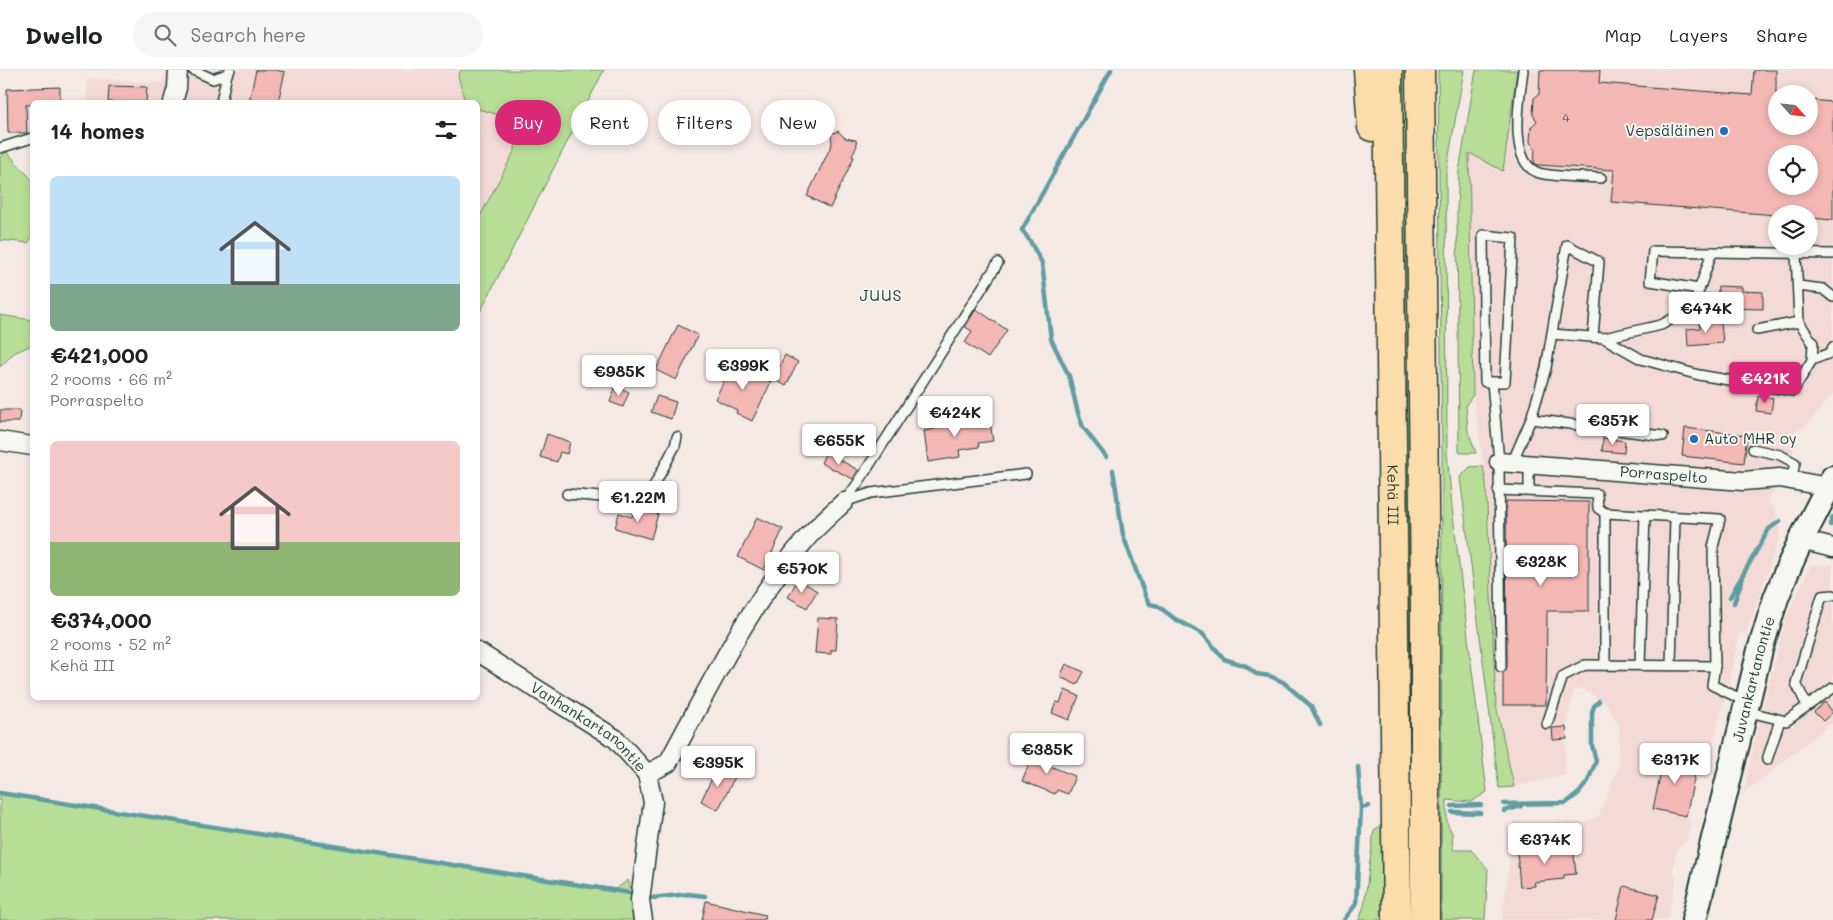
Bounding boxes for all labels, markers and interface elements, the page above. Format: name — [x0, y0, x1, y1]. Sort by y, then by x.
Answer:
search box — [133, 12, 483, 57]
text: Dwello — [25, 19, 103, 50]
icon: search — [151, 21, 179, 49]
text: Search here — [191, 22, 306, 47]
text: Map — [1605, 23, 1641, 47]
text: Layers — [1669, 23, 1728, 47]
text: Share — [1756, 23, 1808, 47]
north arrow — [1768, 85, 1818, 135]
map controls — [1768, 85, 1818, 255]
chip: Buy — [495, 100, 561, 145]
chip: Rent — [571, 100, 648, 145]
chip: Filters — [658, 100, 751, 145]
chip: New — [761, 100, 835, 145]
house number: 4 — [1562, 109, 1570, 125]
icon: filters — [432, 116, 460, 144]
text: 14 homes — [50, 117, 145, 144]
place label: Vepsäläinen — [1626, 120, 1714, 140]
marker: Vepsäläinen — [1718, 125, 1730, 137]
button: locate — [1768, 145, 1818, 195]
button: layers — [1768, 205, 1818, 255]
icon: home — [210, 208, 300, 298]
district label: JUUS — [859, 284, 903, 305]
pin: €474K — [1671, 292, 1741, 334]
text: €474K — [1680, 297, 1732, 318]
text: €421,000 — [50, 341, 148, 368]
pin: €399K — [708, 348, 778, 391]
pin: €985K — [584, 354, 654, 397]
text: €399K — [717, 354, 769, 375]
text: €985K — [593, 360, 645, 381]
pin: €421K — [1730, 362, 1800, 404]
text: €421K — [1740, 367, 1790, 388]
text: 2 rooms · 66 m² — [50, 368, 172, 389]
text: Porraspelto — [50, 389, 143, 410]
pin: €424K — [920, 396, 990, 438]
text: €424K — [929, 401, 981, 422]
pin: €357K — [1578, 404, 1648, 446]
text: €357K — [1587, 409, 1639, 430]
pin: €655K — [804, 424, 874, 466]
place label: Auto MHR oy — [1704, 428, 1797, 448]
text: €655K — [813, 429, 865, 450]
marker: Auto MHR oy — [1688, 433, 1700, 445]
street label: Porraspelto — [1619, 460, 1708, 487]
street label: Kehä III — [1383, 464, 1404, 526]
icon: home — [210, 473, 300, 563]
pin: €1.22M — [597, 480, 679, 523]
text: €1.22M — [610, 486, 666, 507]
pin: €328K — [1506, 544, 1576, 587]
text: €328K — [1515, 550, 1567, 571]
pin: €570K — [767, 552, 837, 594]
text: €570K — [776, 557, 828, 578]
text: €374,000 — [50, 606, 152, 633]
street label: Juvankartanontie — [1727, 614, 1779, 744]
text: 2 rooms · 52 m² — [50, 633, 171, 654]
text: Kehä III — [50, 654, 115, 675]
street label: Vanhankartanontie — [527, 677, 651, 776]
pin: €385K — [1012, 732, 1082, 775]
text: €385K — [1021, 738, 1073, 759]
pin: €317K — [1640, 742, 1710, 785]
pin: €395K — [683, 746, 753, 788]
text: €317K — [1650, 748, 1700, 769]
text: €395K — [692, 751, 744, 772]
pin: €374K — [1510, 822, 1580, 865]
text: €374K — [1519, 828, 1571, 849]

